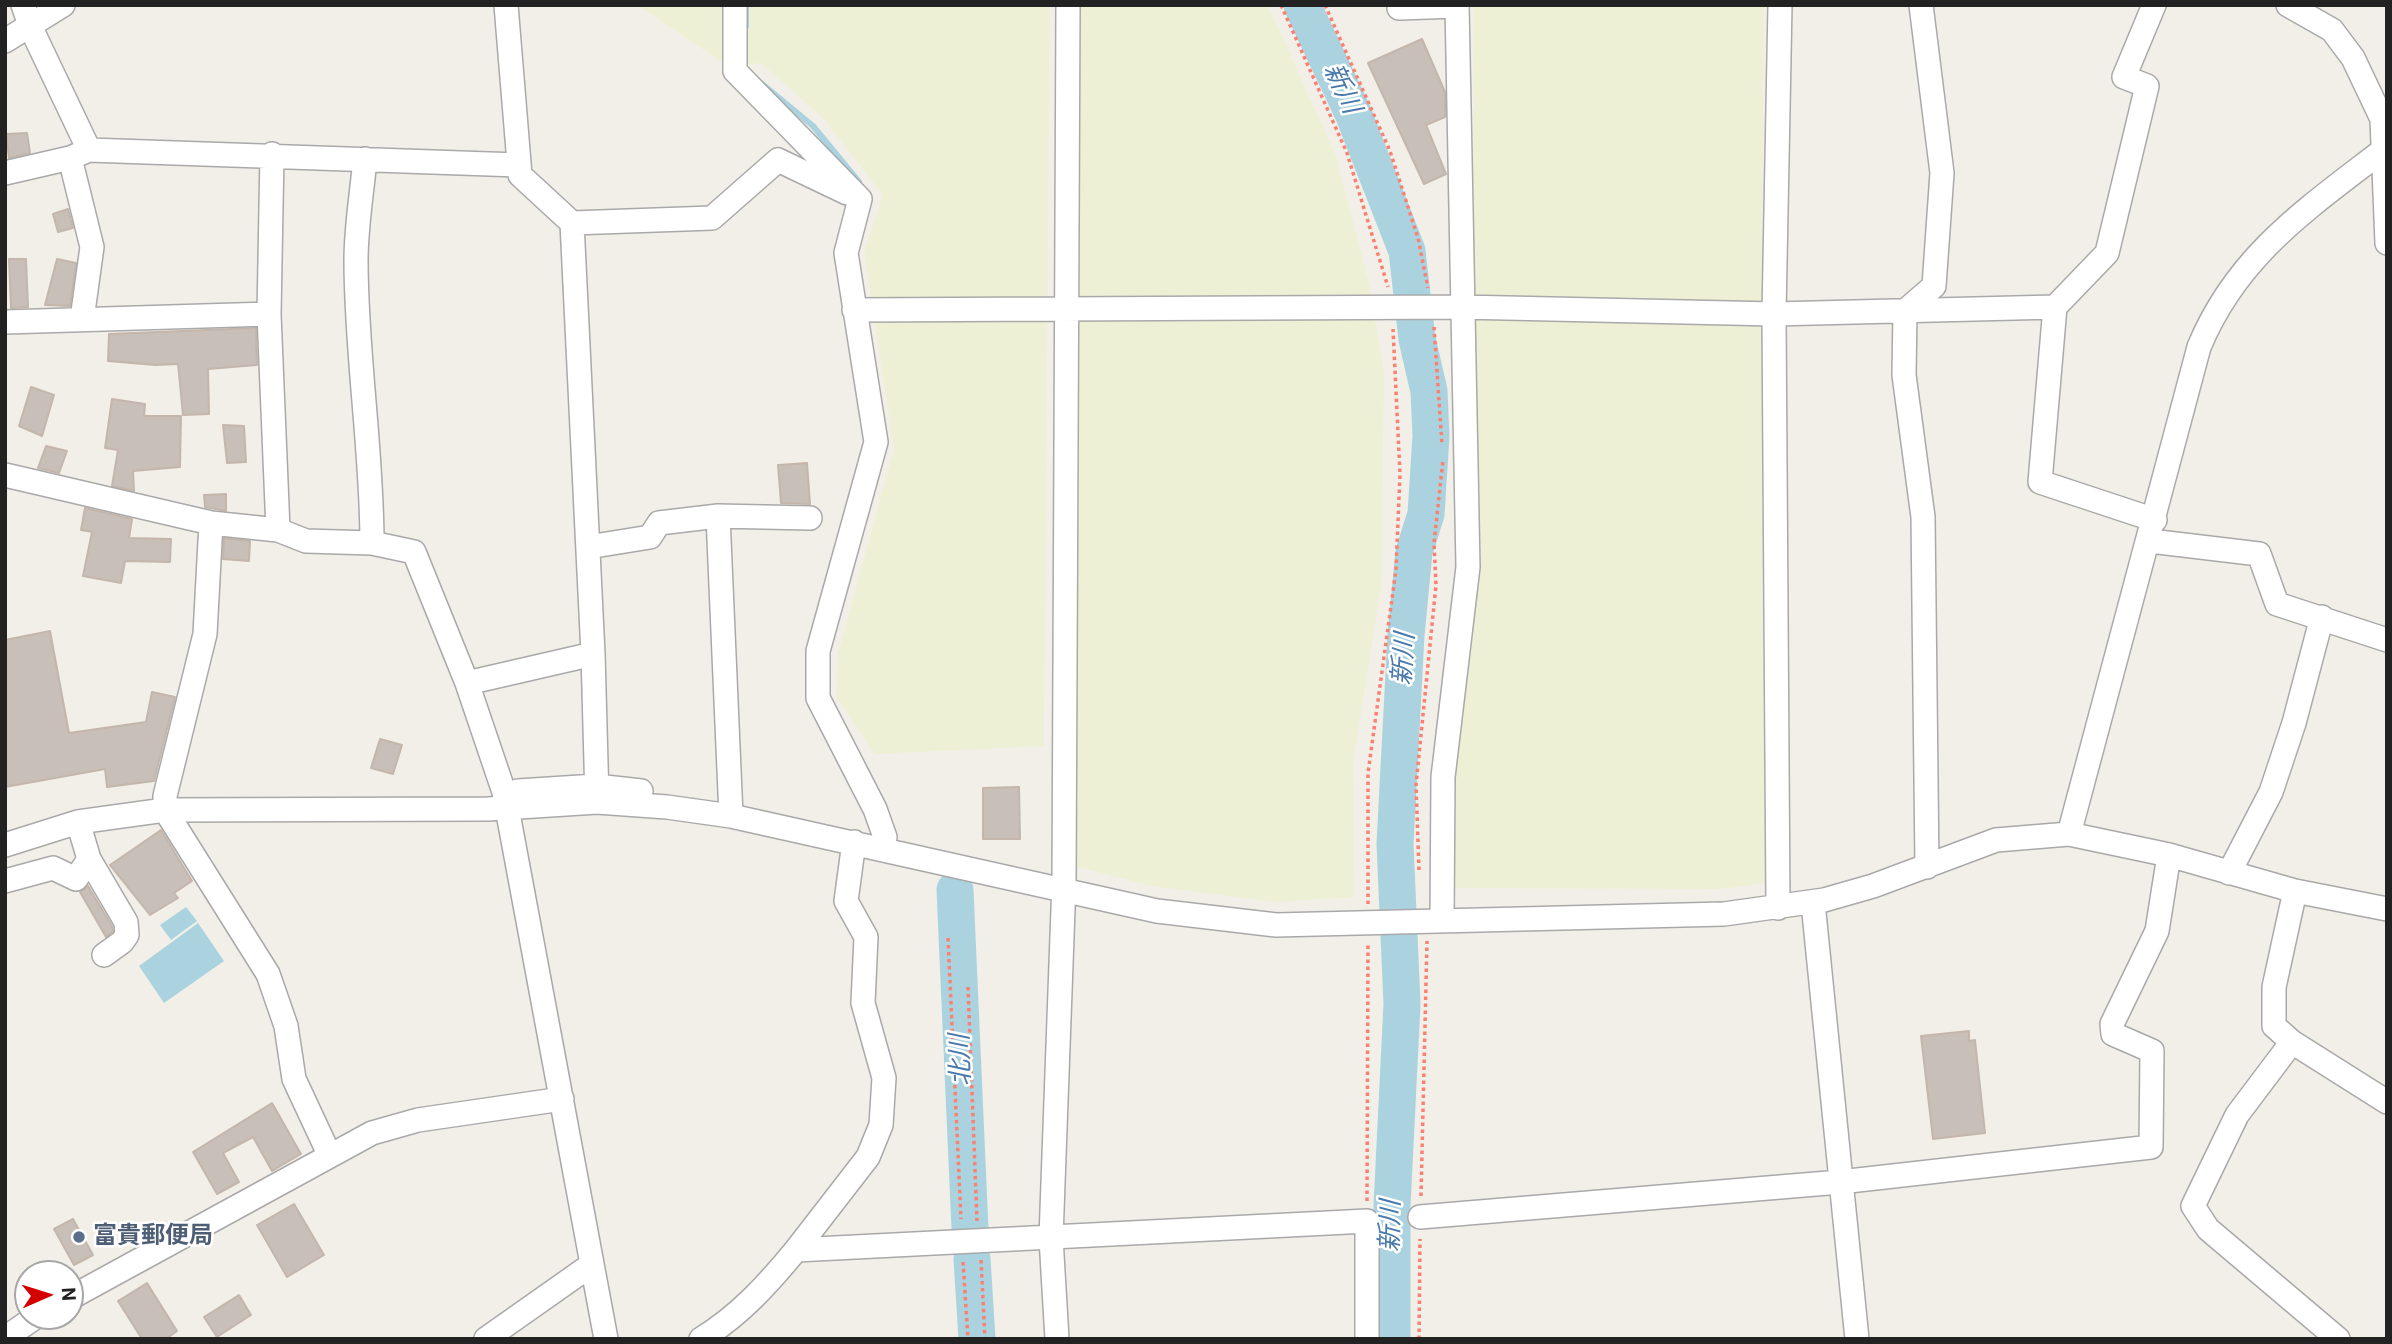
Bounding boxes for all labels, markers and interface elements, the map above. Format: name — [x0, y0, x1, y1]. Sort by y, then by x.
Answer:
water label: 新川 — [1316, 59, 1366, 119]
water label: 新川 — [1388, 632, 1422, 686]
water label: 北川 — [946, 1033, 978, 1087]
water label: 新川 — [1376, 1200, 1408, 1252]
place label: 富貴郵便局 — [93, 1223, 213, 1251]
marker: 富貴郵便局 — [71, 1229, 87, 1245]
north arrow — [14, 1260, 84, 1330]
text: N — [57, 1287, 80, 1301]

